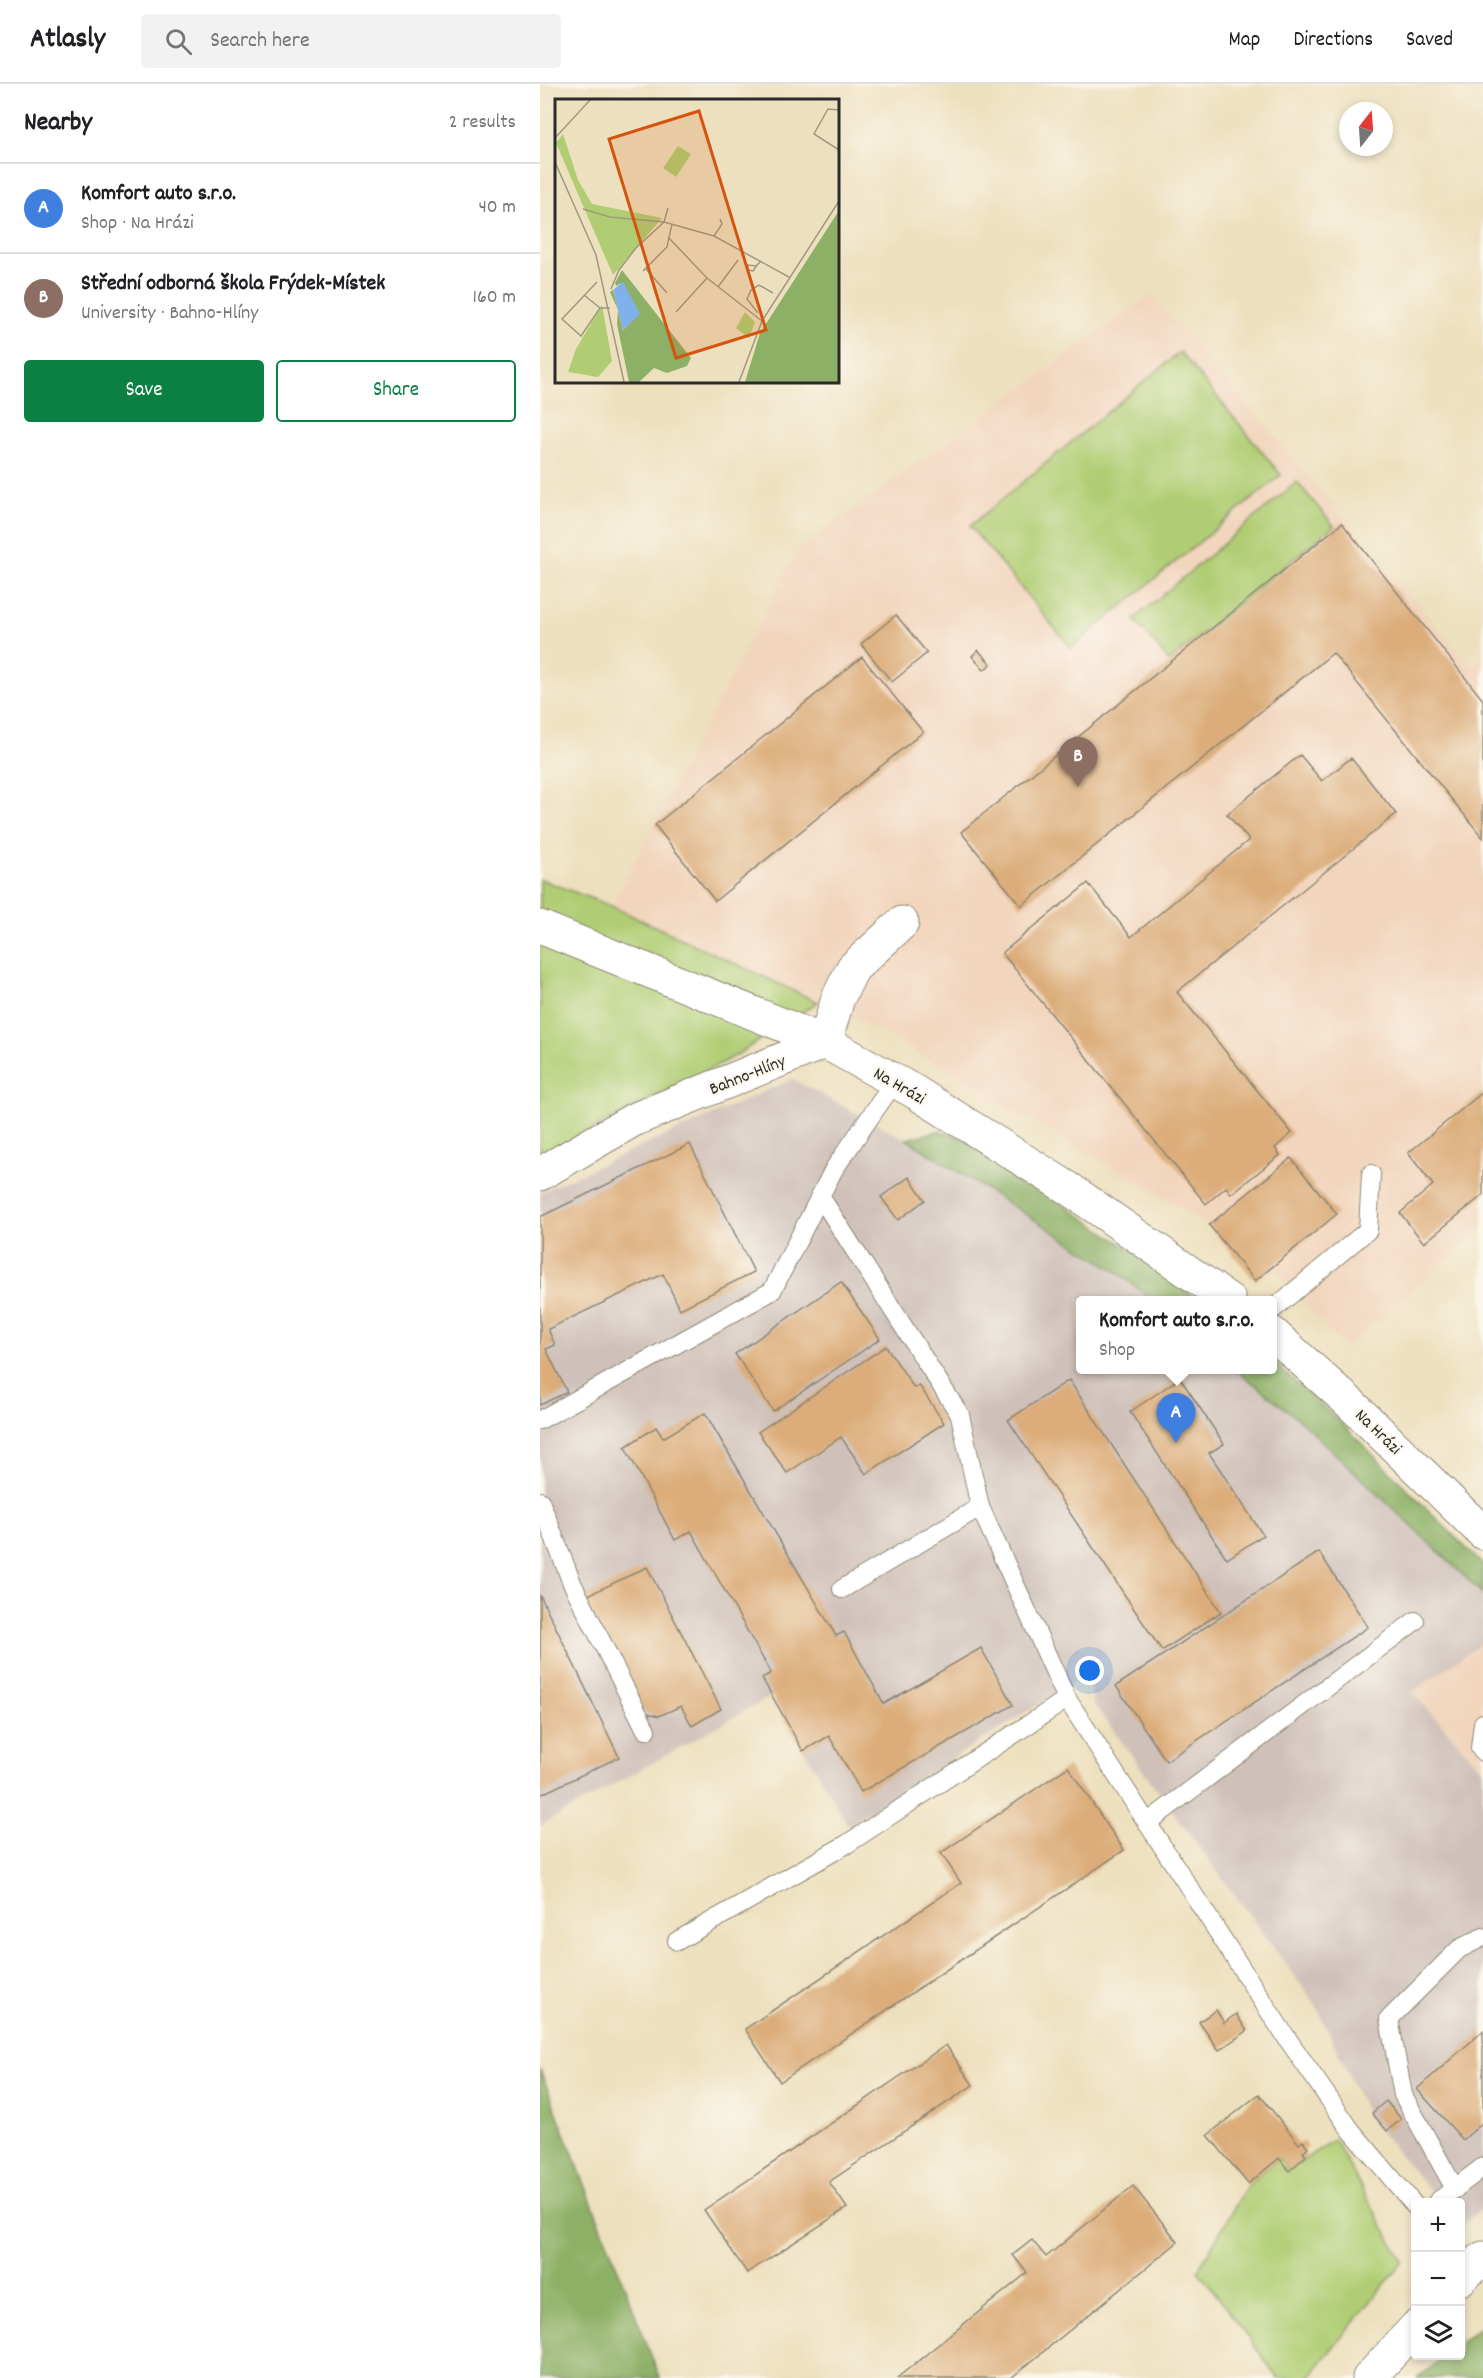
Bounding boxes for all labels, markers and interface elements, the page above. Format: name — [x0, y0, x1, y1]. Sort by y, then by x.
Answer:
search box — [141, 14, 561, 68]
text: Atlasly — [30, 21, 105, 61]
icon: search — [162, 25, 195, 58]
text: Search here — [210, 26, 310, 57]
text: Map — [1229, 26, 1260, 56]
text: Directions — [1293, 26, 1373, 56]
text: Saved — [1406, 26, 1453, 56]
inset map — [555, 99, 838, 382]
north arrow — [1339, 102, 1393, 156]
text: Nearby — [24, 105, 92, 142]
text: 2 results — [449, 109, 516, 137]
text: Komfort auto s.r.o. — [81, 179, 236, 210]
text: A — [38, 194, 49, 222]
text: 40 m — [478, 194, 516, 222]
text: Shop · Na Hrázi — [81, 210, 194, 238]
text: Střední odborná škola Frýdek-Místek — [81, 269, 385, 300]
text: B — [39, 284, 48, 312]
text: 160 m — [473, 284, 516, 312]
text: University · Bahno-Hlíny — [81, 300, 258, 328]
button: Save — [24, 360, 264, 422]
button: Share — [276, 360, 516, 422]
pin: B — [1058, 738, 1098, 787]
street label: Bahno-Hlíny — [706, 1049, 790, 1103]
street label: Na Hrázi — [868, 1062, 929, 1112]
popup — [1076, 1296, 1277, 1374]
text: Komfort auto s.r.o. — [1099, 1306, 1254, 1337]
text: Shop — [1099, 1337, 1135, 1365]
pin: A — [1156, 1394, 1196, 1443]
street label: Na Hrázi — [1348, 1404, 1406, 1461]
your location — [1075, 1656, 1104, 1685]
map controls — [1411, 2198, 1465, 2360]
button: + — [1411, 2198, 1465, 2252]
button: − — [1411, 2252, 1465, 2306]
button: layers — [1411, 2306, 1465, 2360]

